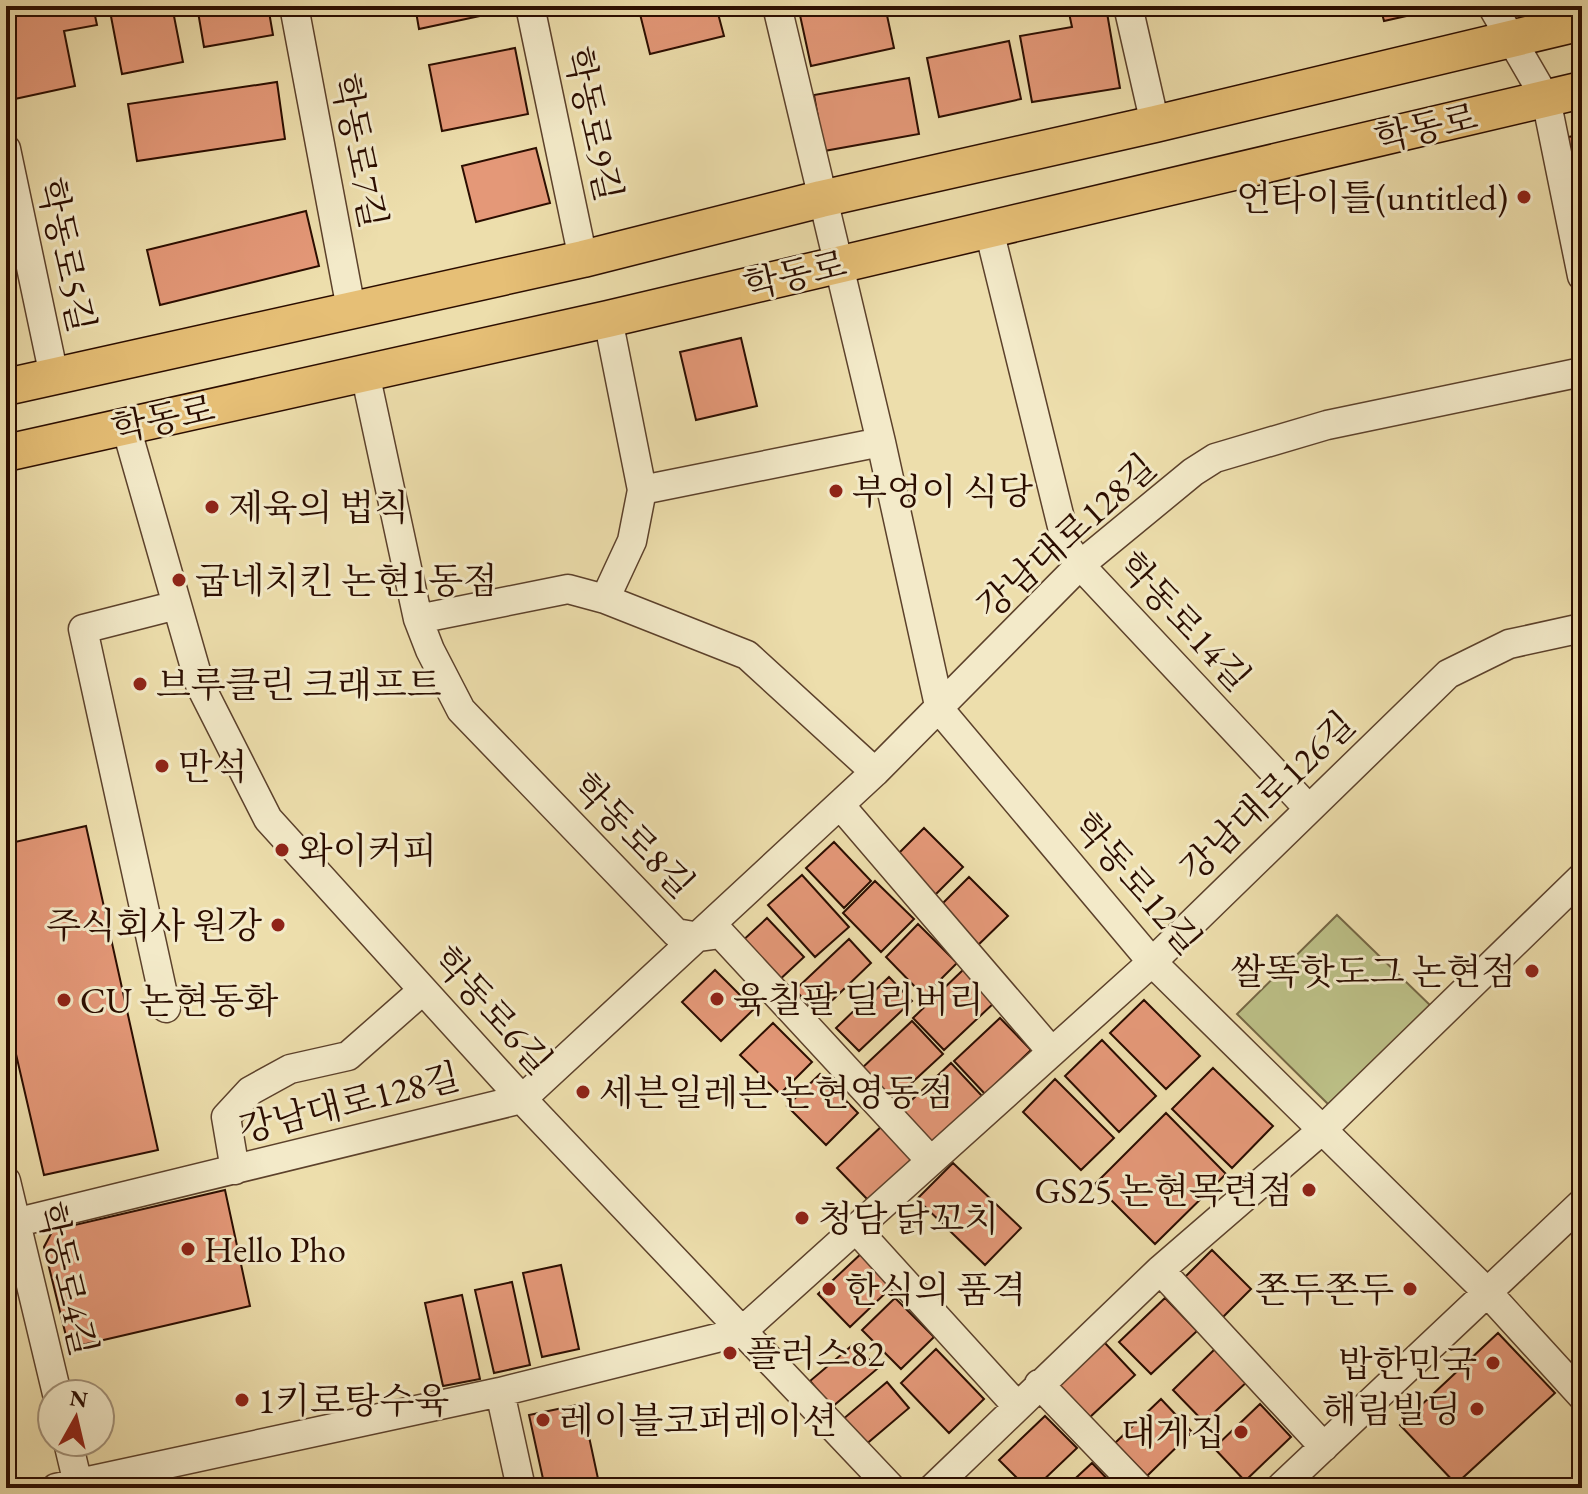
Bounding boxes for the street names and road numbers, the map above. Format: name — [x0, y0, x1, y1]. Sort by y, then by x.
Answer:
street label: 학동로9길 — [554, 43, 633, 205]
street label: 학동로7길 — [322, 70, 397, 232]
street label: 학동로 — [1370, 93, 1482, 162]
street label: 학동로5길 — [27, 174, 106, 336]
street label: 학동로 — [739, 240, 851, 309]
street label: 학동로 — [107, 385, 219, 452]
street label: 강남대로128길 — [967, 443, 1166, 629]
street label: 학동로14길 — [1108, 542, 1261, 701]
street label: 강남대로126길 — [1170, 701, 1365, 892]
street label: 학동로8길 — [562, 763, 705, 908]
street label: 학동로12길 — [1063, 802, 1212, 964]
street label: 학동로6길 — [423, 936, 562, 1084]
street label: 강남대로128길 — [234, 1052, 464, 1153]
street label: 학동로4길 — [27, 1198, 108, 1361]

